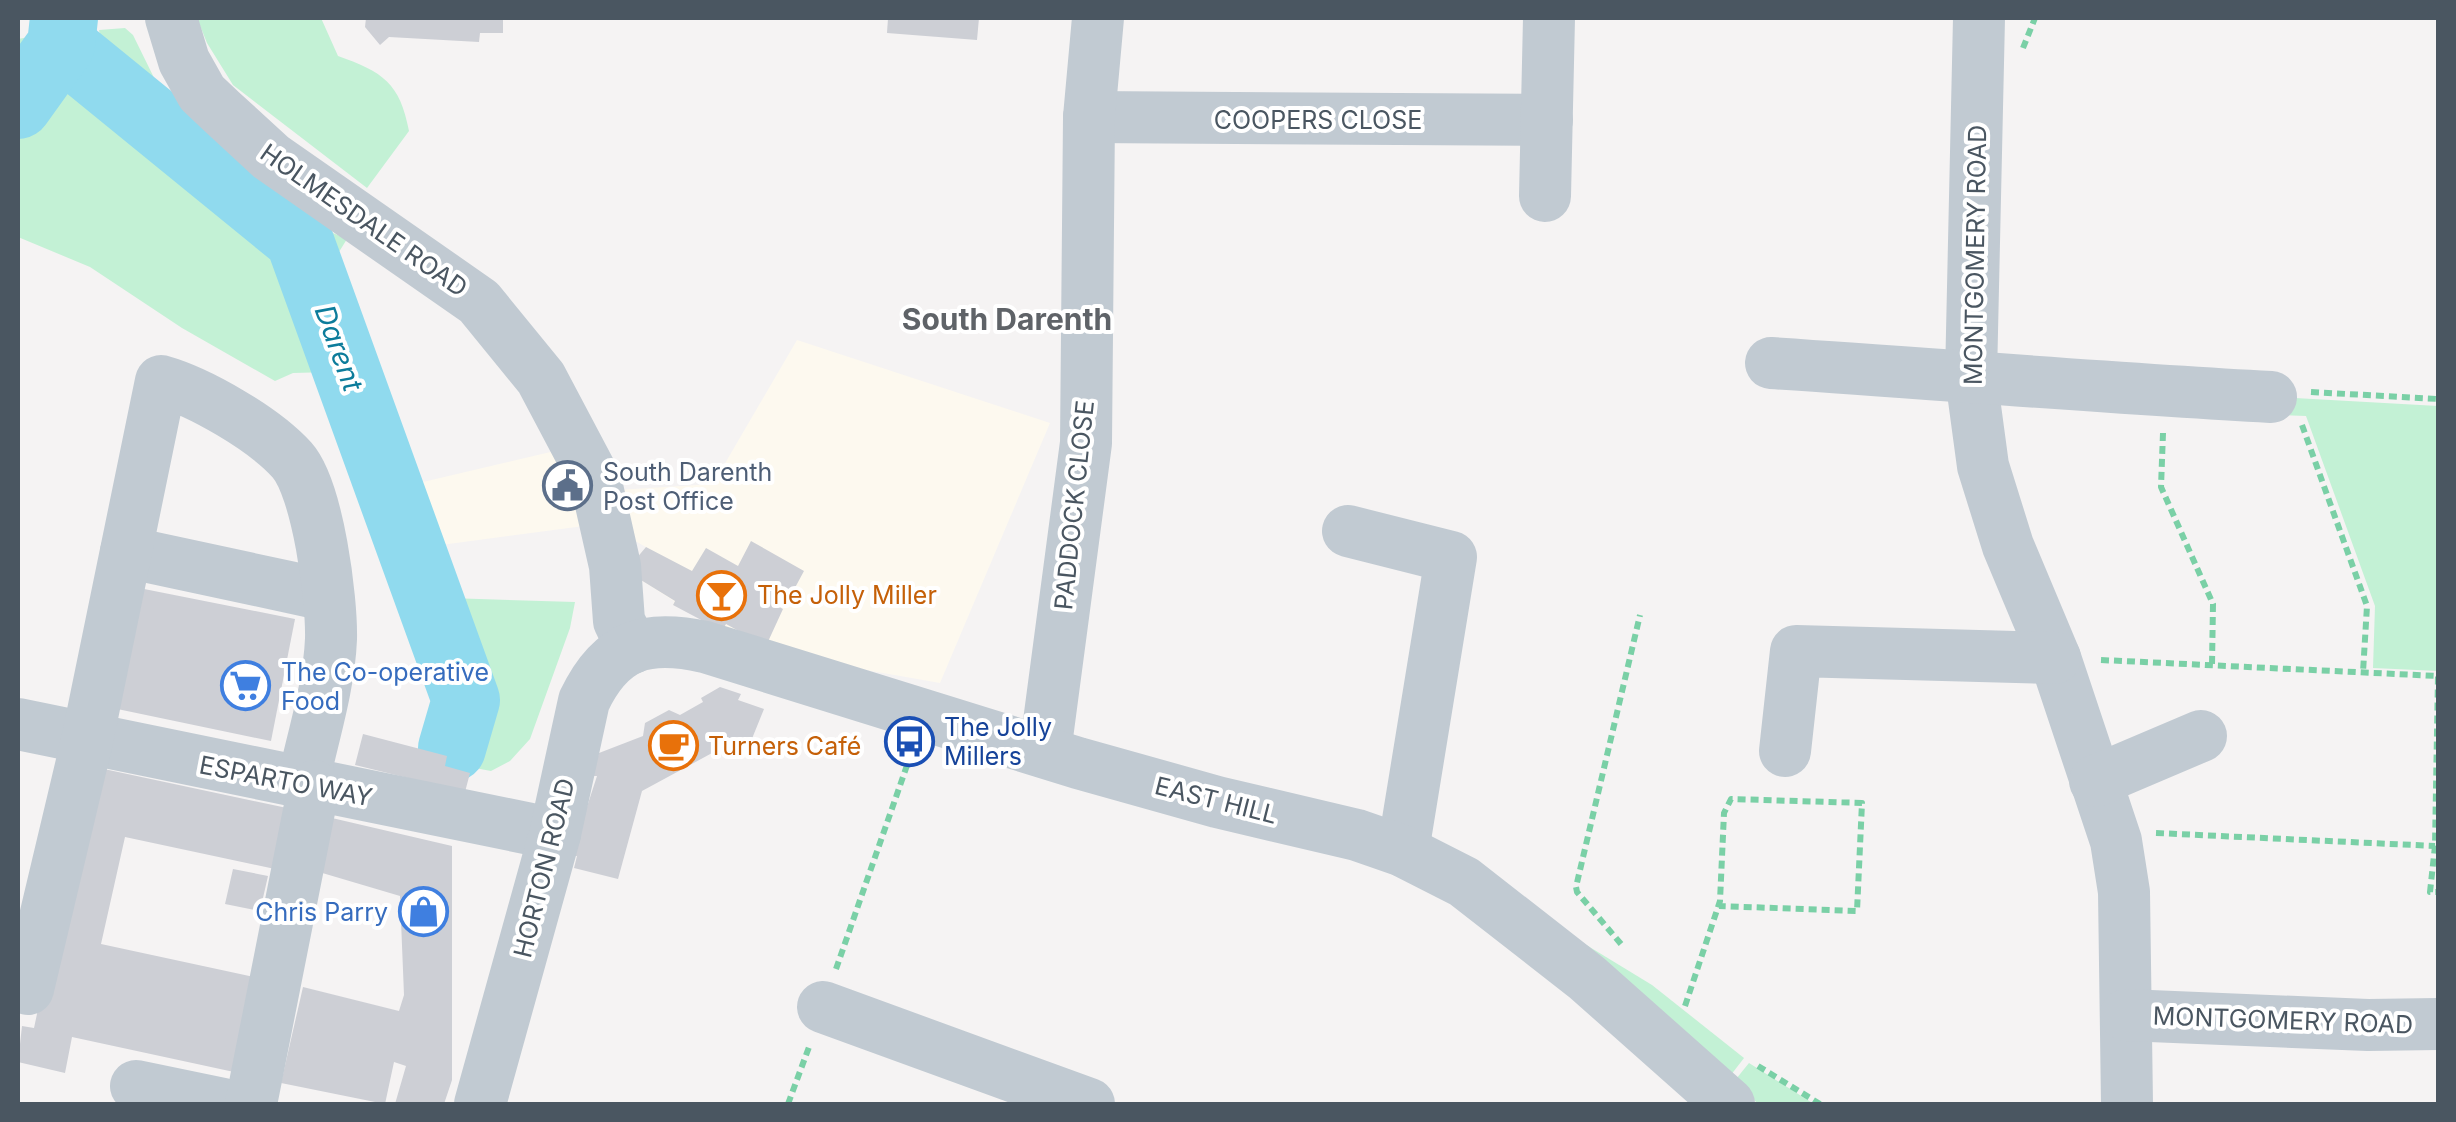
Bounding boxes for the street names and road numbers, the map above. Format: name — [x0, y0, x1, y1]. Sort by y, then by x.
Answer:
street label: COOPERS CLOSE — [1214, 105, 1422, 135]
street label: MONTGOMERY ROAD — [1958, 125, 1992, 385]
street label: HOLMESDALE ROAD — [255, 137, 473, 303]
street label: PADDOCK CLOSE — [1048, 399, 1100, 611]
street label: ESPARTO WAY — [197, 750, 375, 812]
street label: EAST HILL — [1152, 770, 1280, 830]
street label: HORTON ROAD — [507, 775, 581, 961]
street label: MONTGOMERY ROAD — [2152, 1000, 2414, 1040]

